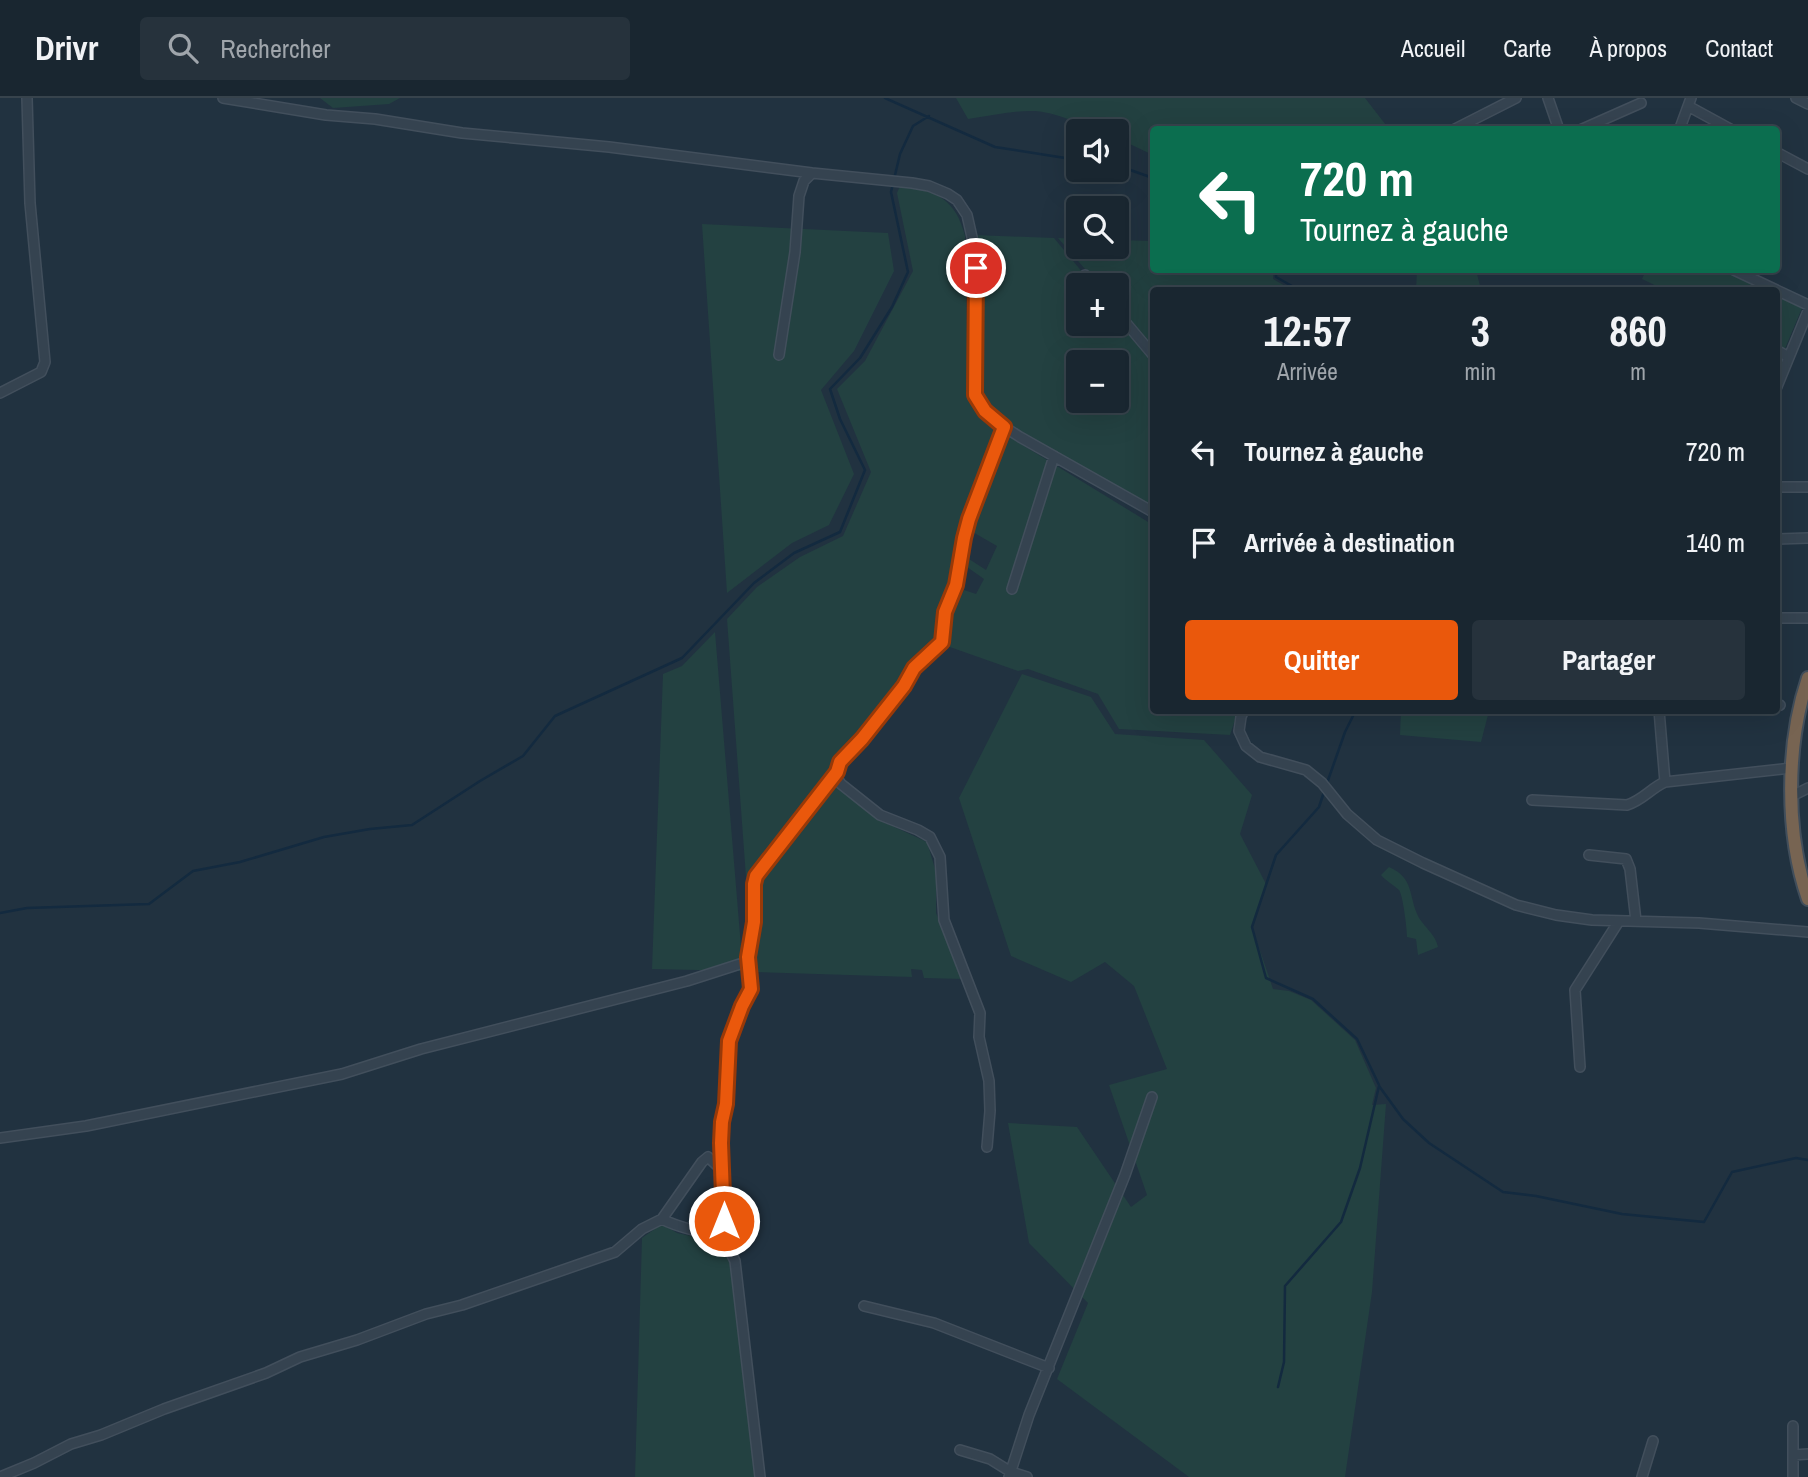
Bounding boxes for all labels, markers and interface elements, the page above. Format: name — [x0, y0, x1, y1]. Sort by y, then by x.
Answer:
search box — [140, 17, 630, 80]
text: Drivr — [35, 26, 98, 70]
icon: search — [164, 29, 202, 67]
text: Rechercher — [220, 31, 330, 66]
text: Accueil — [1401, 32, 1465, 64]
text: Carte — [1503, 32, 1551, 64]
text: À propos — [1589, 32, 1667, 64]
text: Contact — [1705, 32, 1773, 64]
map controls — [1066, 119, 1129, 413]
button: sound — [1066, 119, 1129, 182]
text: 720 m — [1300, 145, 1414, 211]
icon: left — [1185, 154, 1276, 245]
button: search — [1066, 196, 1129, 259]
text: Tournez à gauche — [1300, 208, 1509, 251]
pin — [946, 238, 1006, 298]
icon: arrive — [957, 249, 995, 287]
button: + — [1066, 273, 1129, 336]
text: 12:57 — [1263, 303, 1351, 359]
text: 3 — [1471, 303, 1490, 359]
text: 860 — [1609, 303, 1667, 359]
button: − — [1066, 350, 1129, 413]
text: Arrivée — [1277, 356, 1338, 387]
text: min — [1465, 356, 1496, 387]
text: m — [1630, 356, 1646, 387]
icon: left — [1185, 433, 1223, 471]
text: Tournez à gauche — [1244, 434, 1424, 469]
text: 720 m — [1686, 434, 1745, 469]
icon: arrive — [1185, 524, 1223, 562]
text: Arrivée à destination — [1244, 525, 1455, 560]
text: 140 m — [1686, 525, 1745, 560]
button: Quitter — [1185, 620, 1458, 700]
button: Partager — [1472, 620, 1745, 700]
position arrow — [687, 1184, 761, 1258]

